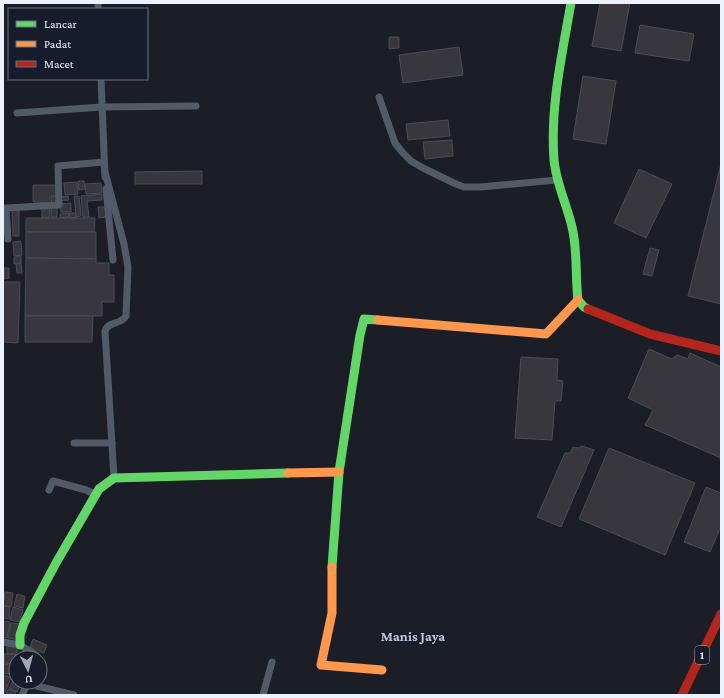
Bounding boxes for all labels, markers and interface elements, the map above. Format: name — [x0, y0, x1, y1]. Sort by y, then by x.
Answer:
legend — [8, 8, 148, 80]
text: Lancar — [44, 17, 78, 31]
text: Padat — [44, 37, 72, 51]
text: Macet — [44, 57, 75, 71]
district label: Manis Jaya — [381, 628, 445, 644]
road number: 1 — [695, 646, 709, 664]
north arrow — [8, 650, 48, 690]
text: U — [24, 674, 33, 686]

